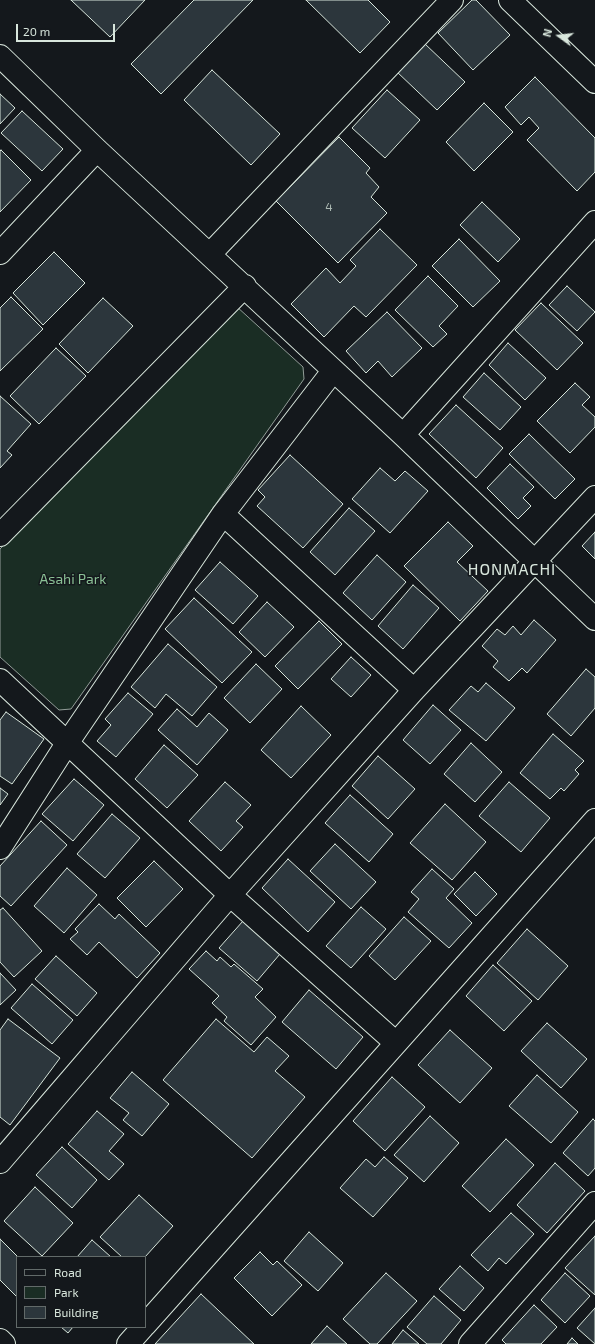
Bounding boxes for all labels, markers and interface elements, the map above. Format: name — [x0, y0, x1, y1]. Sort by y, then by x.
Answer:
scale bar — [18, 16, 117, 42]
north arrow — [539, 16, 579, 56]
text: 20 m — [23, 24, 50, 38]
text: N — [540, 27, 554, 38]
house number: 4 — [325, 200, 333, 214]
district label: HONMACHI — [468, 560, 556, 580]
park label: Asahi Park — [40, 571, 106, 587]
legend — [16, 1256, 146, 1328]
text: Road — [54, 1265, 82, 1279]
text: Park — [54, 1285, 79, 1299]
text: Building — [54, 1305, 98, 1319]

